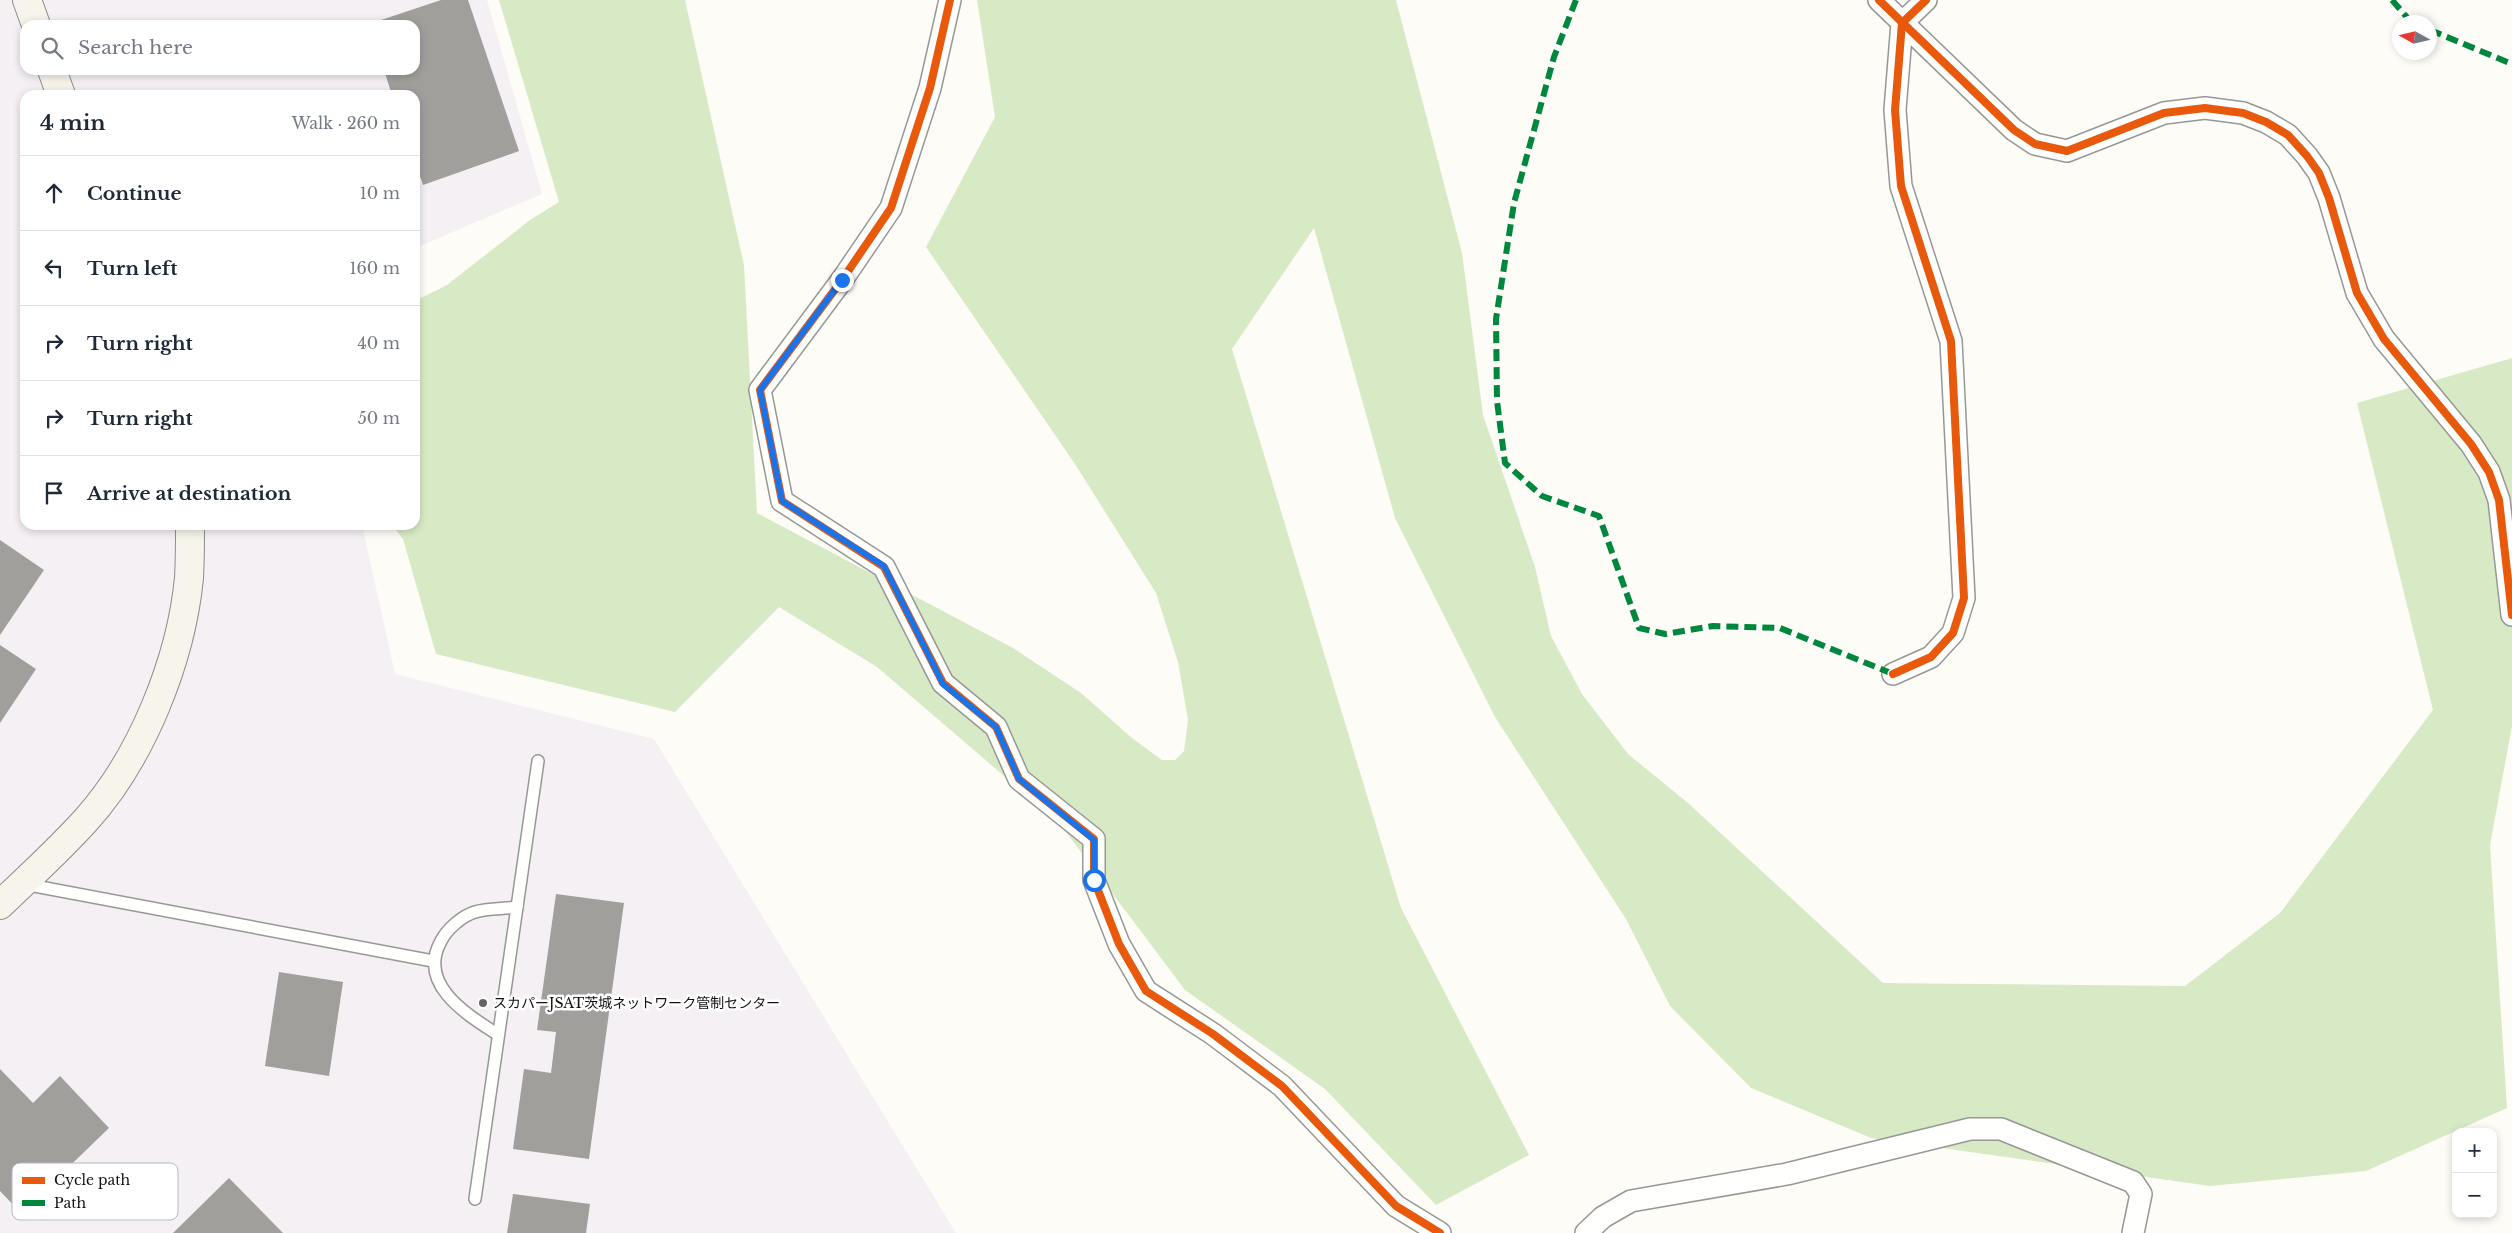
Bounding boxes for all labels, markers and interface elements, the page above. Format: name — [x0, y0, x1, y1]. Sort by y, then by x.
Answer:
north arrow — [2392, 15, 2437, 60]
search box — [20, 20, 420, 75]
icon: search — [38, 34, 66, 62]
text: Search here — [78, 36, 193, 59]
text: 4 min — [40, 110, 106, 136]
text: Walk · 260 m — [292, 113, 400, 133]
icon: ahead — [40, 179, 68, 207]
text: Continue — [87, 182, 182, 205]
text: 10 m — [360, 183, 400, 203]
icon: left — [40, 254, 68, 282]
text: Turn left — [87, 257, 178, 280]
text: 160 m — [349, 258, 400, 278]
route end — [831, 269, 854, 292]
icon: right — [40, 329, 68, 357]
text: Turn right — [87, 332, 193, 355]
text: 40 m — [357, 333, 400, 353]
icon: right — [40, 404, 68, 432]
text: Turn right — [87, 407, 193, 430]
text: 50 m — [358, 408, 400, 428]
icon: arrive — [40, 479, 68, 507]
text: Arrive at destination — [87, 482, 291, 505]
route start — [1083, 869, 1106, 892]
place label: スカパーJSAT茨城ネットワーク管制センター — [493, 994, 780, 1012]
marker: スカパーJSAT茨城ネットワーク管制センター — [477, 997, 489, 1009]
map controls — [2452, 1128, 2497, 1218]
button: + — [2452, 1128, 2497, 1173]
legend — [12, 1163, 178, 1220]
text: Cycle path — [54, 1171, 131, 1189]
button: − — [2452, 1173, 2497, 1218]
text: Path — [54, 1194, 86, 1212]

